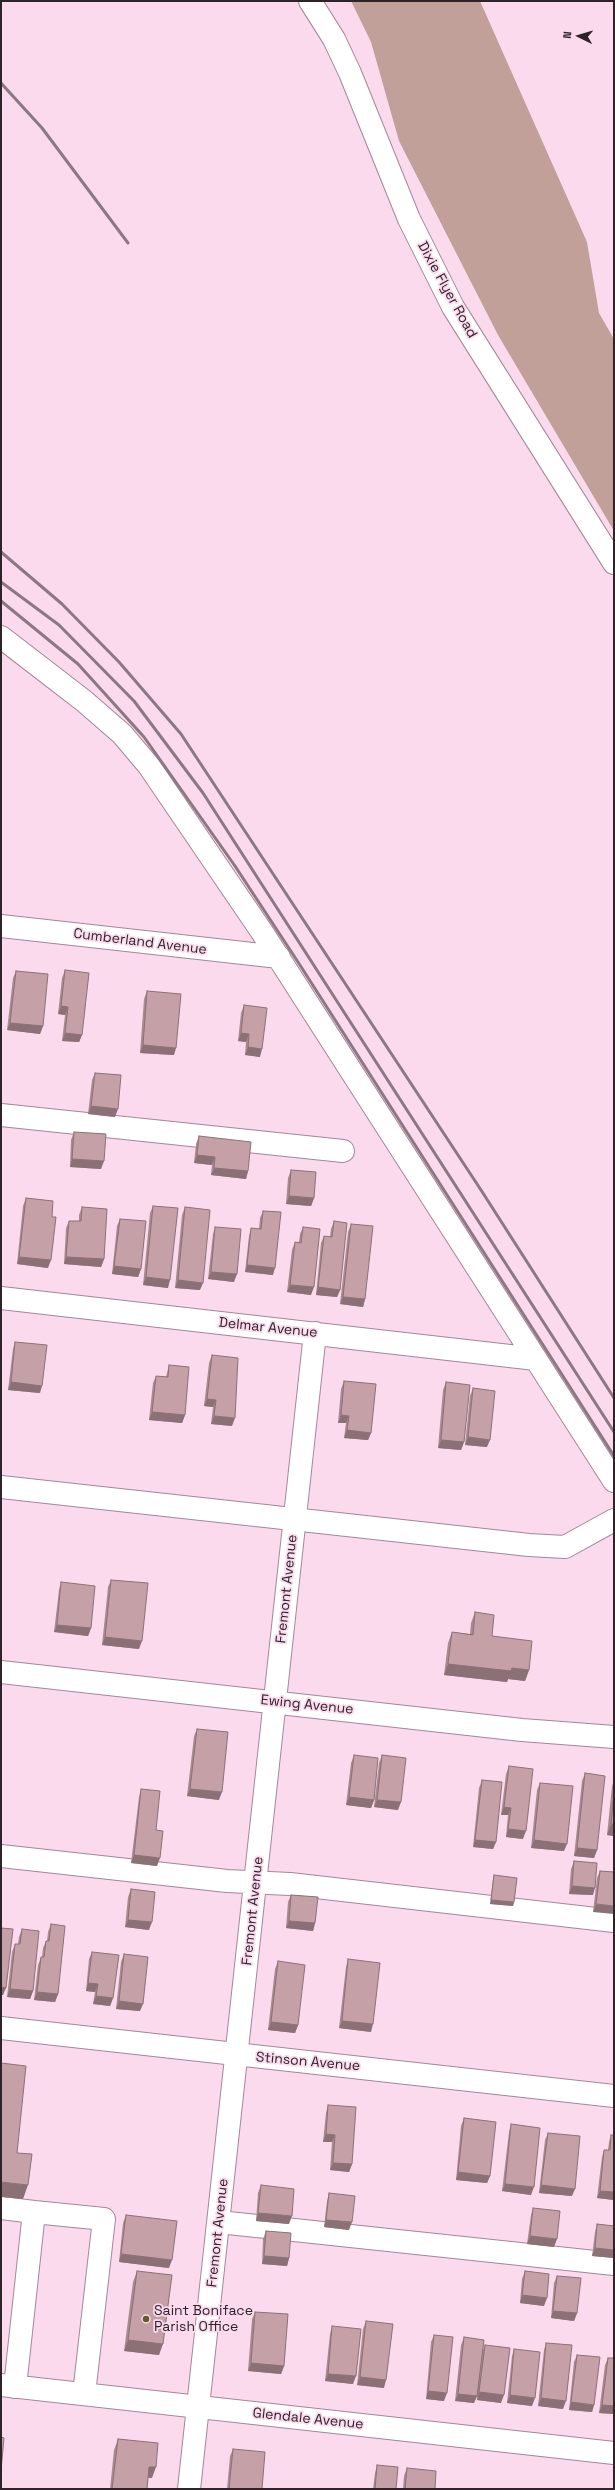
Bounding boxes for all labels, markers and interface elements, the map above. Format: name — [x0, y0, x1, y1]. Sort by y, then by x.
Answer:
north arrow — [559, 16, 599, 56]
text: N — [560, 31, 574, 39]
street label: Dixie Flyer Road — [414, 239, 480, 341]
street label: Cumberland Avenue — [72, 925, 208, 959]
street label: Delmar Avenue — [218, 1314, 318, 1342]
street label: Fremont Avenue — [273, 1534, 301, 1644]
street label: Ewing Avenue — [260, 1692, 354, 1718]
street label: Fremont Avenue — [239, 1856, 267, 1966]
street label: Stinson Avenue — [255, 2049, 361, 2075]
street label: Fremont Avenue — [204, 2178, 232, 2288]
place label: Saint Boniface Parish Office — [154, 2303, 253, 2336]
marker: Saint Boniface Parish Office — [141, 2314, 151, 2324]
street label: Glendale Avenue — [252, 2405, 364, 2433]

